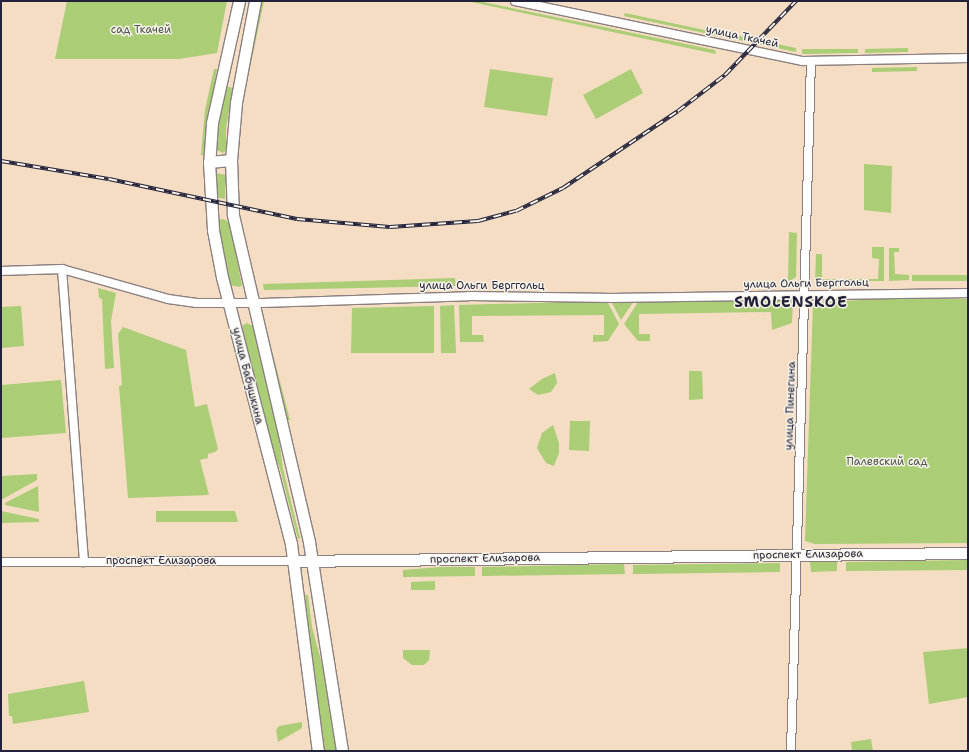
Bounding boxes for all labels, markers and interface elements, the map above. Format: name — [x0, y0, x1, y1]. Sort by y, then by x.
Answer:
park label: сад Ткачей — [111, 23, 171, 37]
street label: улица Ткачей — [704, 23, 780, 51]
street label: улица Ольги Берггольц — [743, 276, 869, 292]
street label: улица Ольги Берггольц — [419, 279, 545, 293]
district label: SMOLENSKOE — [734, 294, 848, 312]
street label: улица Бабушкина — [229, 326, 265, 426]
street label: улица Пинегина — [783, 361, 799, 451]
park label: Палевский сад — [847, 455, 927, 469]
street label: проспект Елизарова — [753, 547, 863, 563]
street label: проспект Елизарова — [430, 551, 540, 567]
street label: проспект Елизарова — [106, 554, 216, 568]

